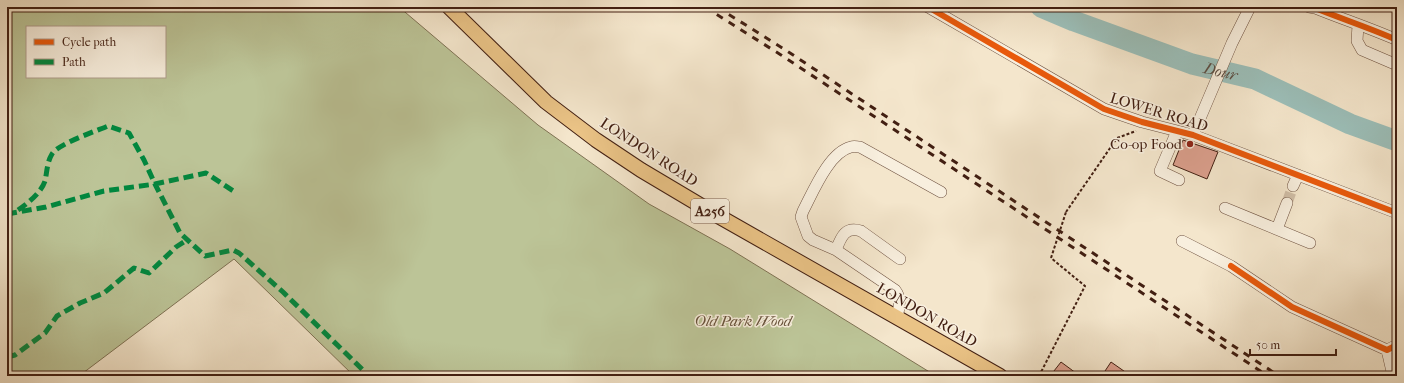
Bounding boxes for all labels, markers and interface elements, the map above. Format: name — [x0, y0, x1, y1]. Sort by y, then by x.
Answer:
legend — [26, 26, 166, 78]
text: Cycle path — [62, 35, 117, 49]
text: Path — [62, 55, 86, 69]
water label: Dour — [1201, 58, 1241, 85]
street label: LOWER ROAD — [1108, 89, 1210, 135]
street label: LONDON ROAD — [597, 114, 701, 190]
place label: Co-op Food — [1110, 135, 1183, 153]
marker: Co-op Food — [1185, 139, 1195, 149]
road number: A256 — [691, 199, 729, 223]
street label: LONDON ROAD — [874, 279, 980, 351]
park label: Old Park Wood — [695, 312, 794, 330]
scale bar — [1250, 331, 1336, 357]
text: 50 m — [1256, 338, 1280, 352]

